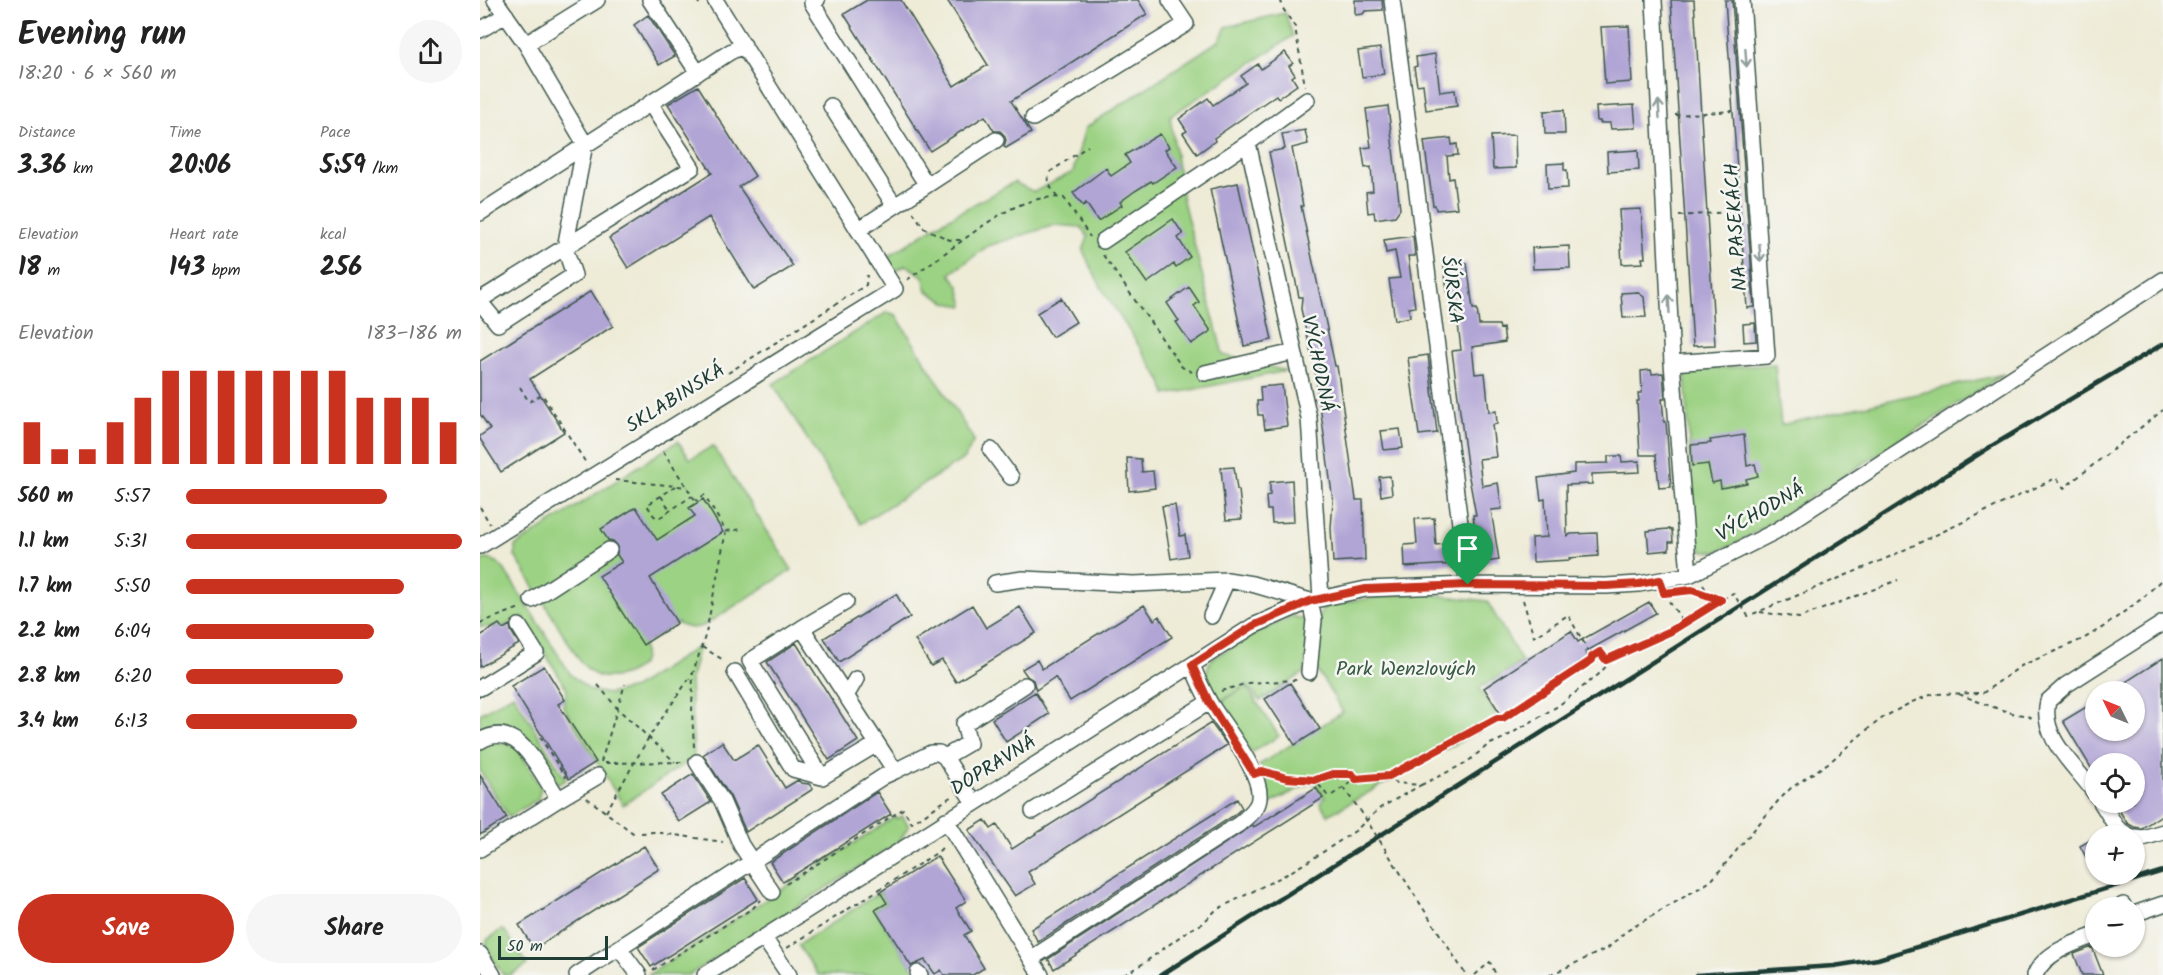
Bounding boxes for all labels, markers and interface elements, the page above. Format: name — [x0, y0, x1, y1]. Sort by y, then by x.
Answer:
text: Evening run — [18, 9, 186, 62]
button: share — [399, 20, 462, 83]
one-way arrow — [1741, 48, 1752, 68]
text: 18:20 · 6 × 560 m — [18, 58, 176, 90]
one-way arrow — [1654, 100, 1665, 120]
text: Distance — [18, 120, 76, 145]
text: Time — [169, 120, 201, 145]
text: Pace — [320, 120, 351, 145]
text: 3.36 — [18, 145, 67, 187]
text: 20:06 — [169, 145, 231, 187]
text: 5:59 — [320, 145, 366, 187]
text: km — [67, 156, 93, 181]
text: /km — [366, 156, 398, 181]
street label: NA PASEKÁCH — [1717, 162, 1757, 292]
text: Elevation — [18, 222, 79, 247]
text: Heart rate — [169, 222, 239, 247]
text: kcal — [320, 222, 346, 247]
one-way arrow — [1755, 242, 1766, 262]
text: 18 — [18, 247, 41, 289]
text: 143 — [169, 247, 205, 289]
text: 256 — [320, 247, 362, 289]
street label: ŠÚRSKA — [1431, 254, 1471, 326]
text: m — [41, 258, 60, 283]
text: bpm — [205, 258, 240, 283]
one-way arrow — [1663, 295, 1674, 315]
street label: VÝCHODNÁ — [1291, 313, 1343, 415]
text: Elevation — [18, 318, 94, 350]
text: 183–186 m — [367, 318, 462, 350]
street label: SKLABINSKÁ — [620, 356, 732, 442]
street label: VÝCHODNÁ — [1710, 475, 1812, 551]
text: 560 m — [18, 481, 73, 513]
text: 5:57 — [114, 481, 150, 513]
pin — [1442, 523, 1493, 585]
text: 1.1 km — [18, 526, 69, 558]
text: 5:31 — [114, 526, 147, 558]
icon: arrive — [1451, 532, 1484, 565]
text: 1.7 km — [18, 571, 72, 603]
text: 5:50 — [114, 571, 150, 603]
text: 2.2 km — [18, 616, 80, 648]
text: 6:04 — [114, 616, 151, 648]
park label: Park Wenzlových — [1336, 654, 1476, 686]
text: 2.8 km — [18, 661, 80, 693]
text: 6:20 — [114, 661, 152, 693]
north arrow — [2085, 681, 2145, 741]
map controls — [2085, 681, 2145, 957]
text: 3.4 km — [18, 706, 79, 738]
text: 6:13 — [114, 706, 148, 738]
street label: DOPRAVNÁ — [945, 727, 1043, 805]
button: locate — [2085, 753, 2145, 813]
button: + — [2085, 825, 2145, 885]
button: Save — [18, 894, 234, 963]
button: Share — [246, 894, 462, 963]
button: − — [2085, 897, 2145, 957]
scale bar — [498, 933, 608, 960]
text: 50 m — [507, 934, 543, 959]

